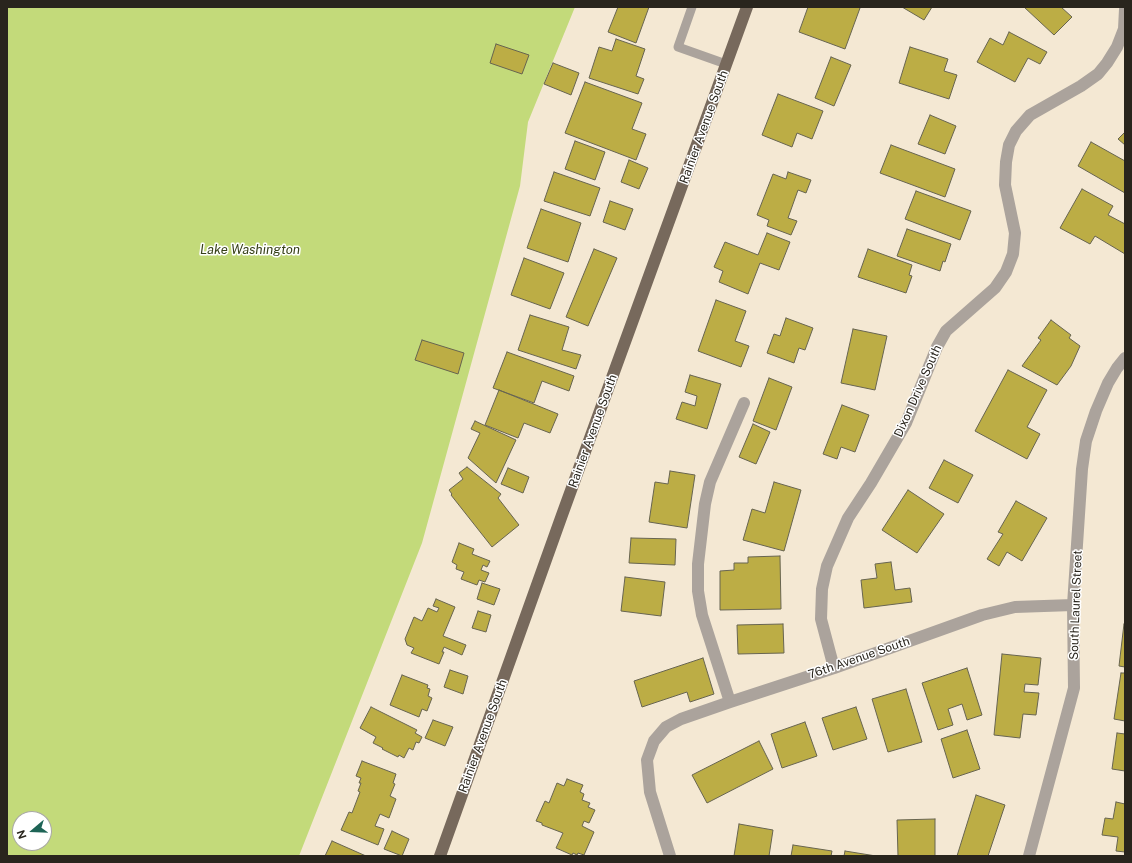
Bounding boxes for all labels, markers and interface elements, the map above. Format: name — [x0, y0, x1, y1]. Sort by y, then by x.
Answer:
street label: Rainier Avenue South — [677, 68, 731, 186]
water label: Lake Washington — [200, 242, 300, 258]
street label: Dixon Drive South — [891, 343, 945, 439]
street label: Rainier Avenue South — [566, 372, 620, 490]
street label: South Laurel Street — [1067, 550, 1085, 660]
street label: 76th Avenue South — [806, 634, 912, 682]
street label: Rainier Avenue South — [456, 677, 510, 795]
north arrow — [12, 811, 52, 851]
text: N — [15, 829, 29, 841]

